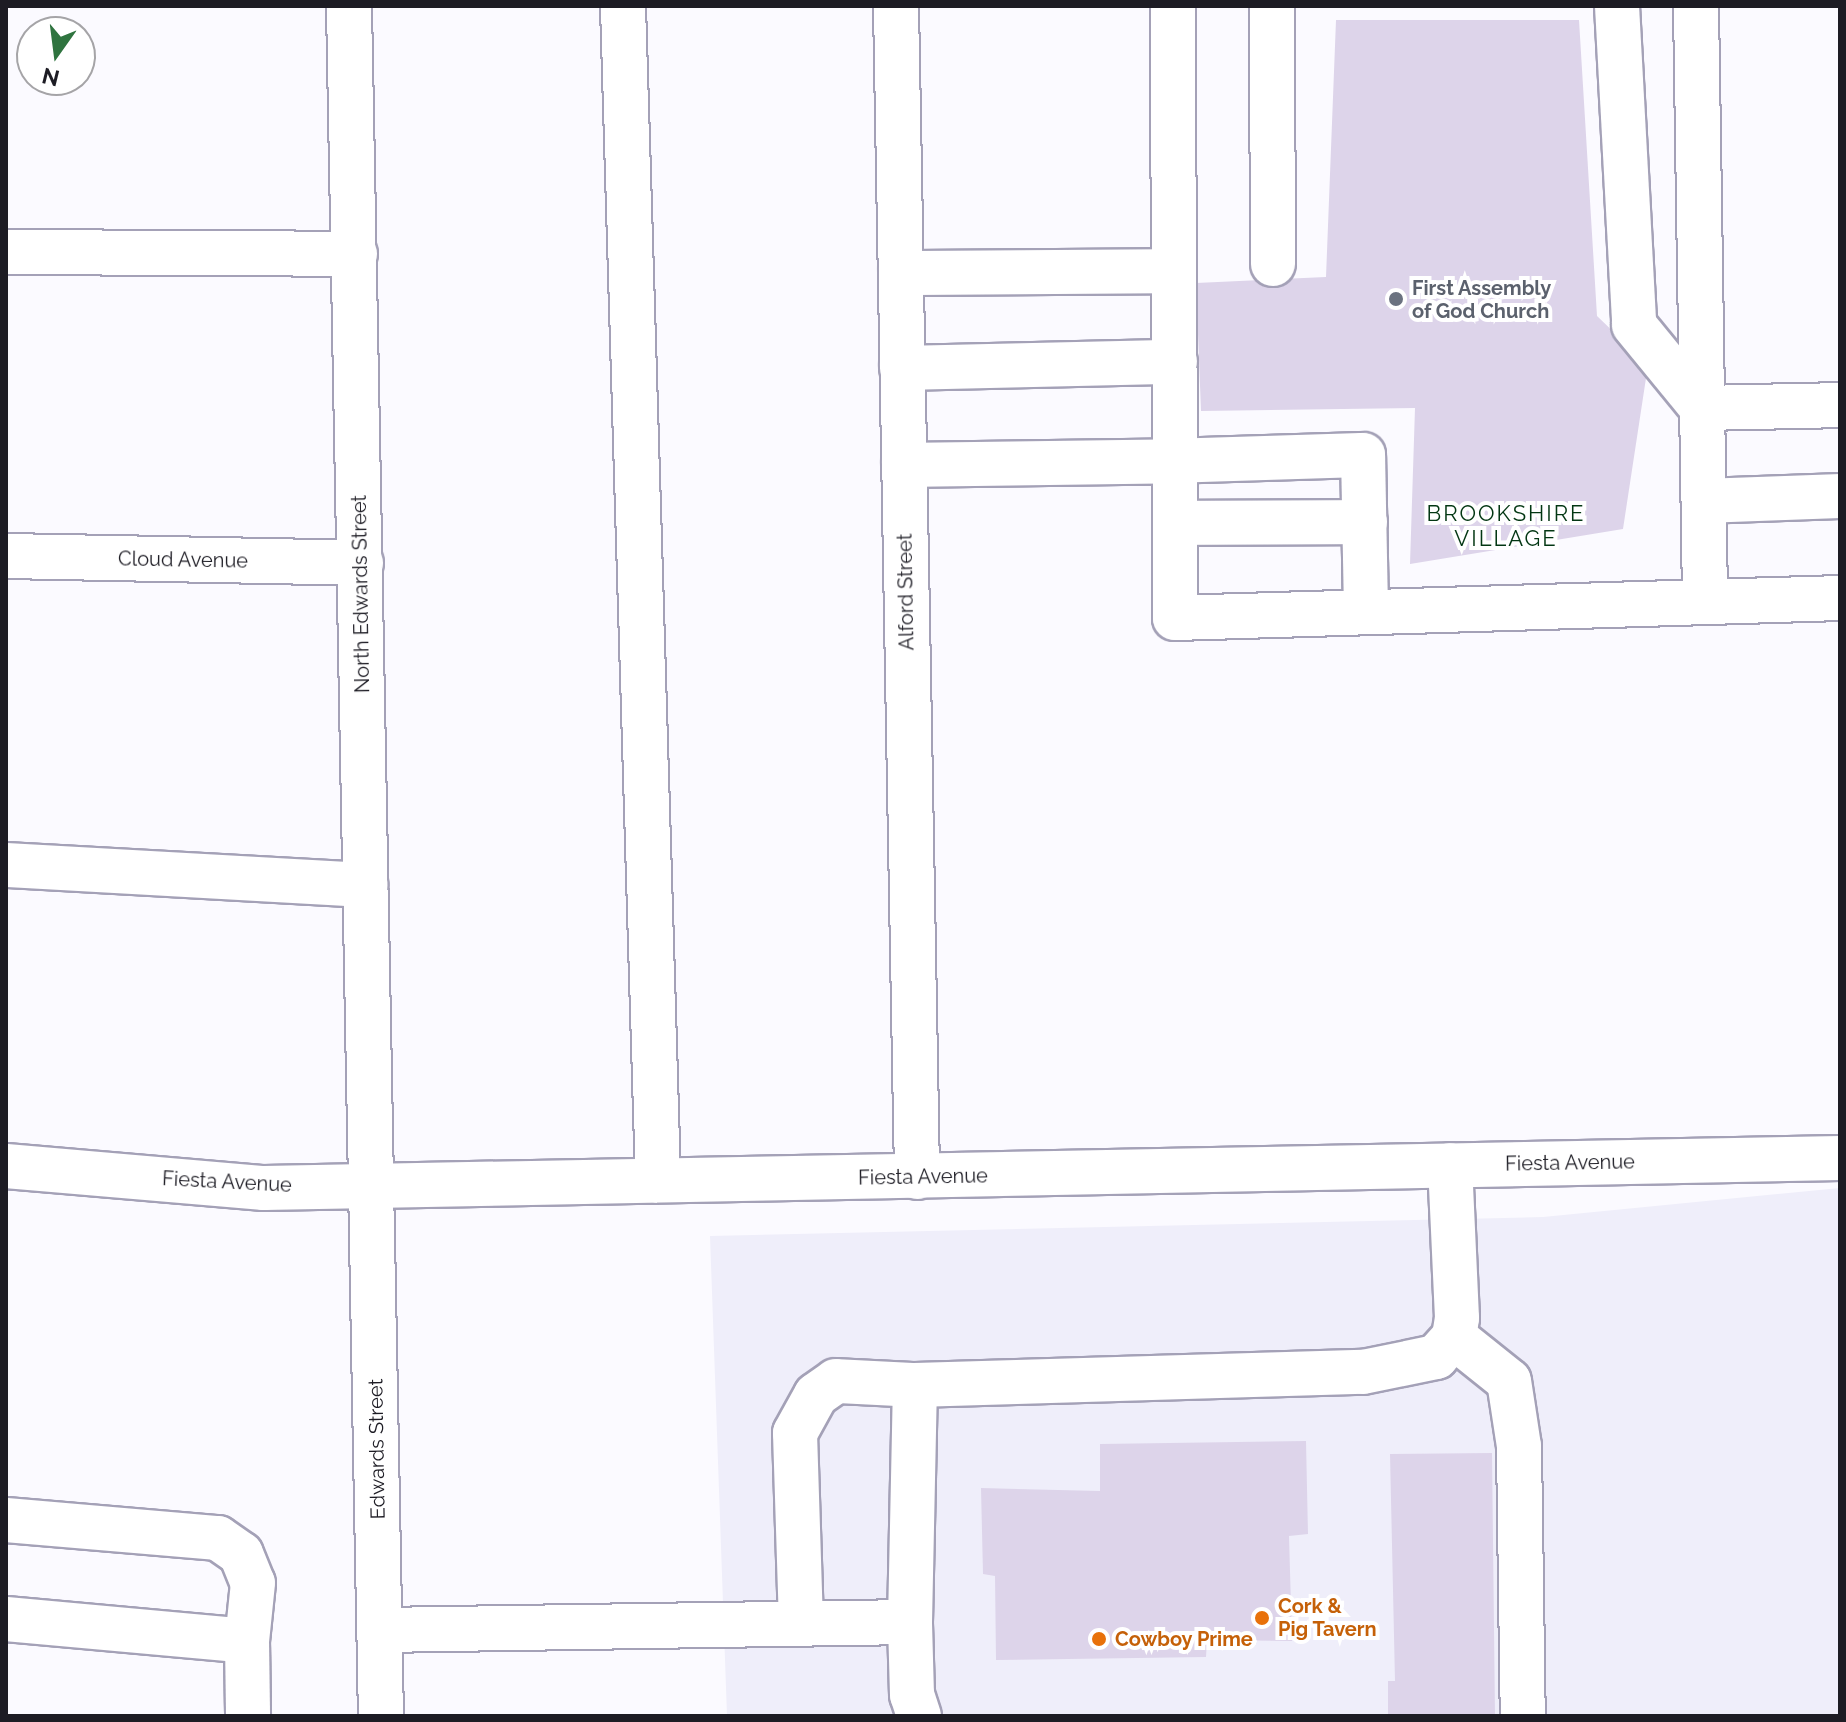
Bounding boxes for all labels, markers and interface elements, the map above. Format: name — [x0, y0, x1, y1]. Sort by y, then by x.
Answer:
north arrow — [16, 16, 96, 96]
text: N — [39, 63, 62, 92]
place label: First Assembly of God Church — [1412, 276, 1552, 323]
marker: First Assembly of God Church — [1387, 290, 1405, 308]
street label: North Edwards Street — [347, 495, 375, 693]
district label: BROOKSHIRE VILLAGE — [1426, 500, 1586, 552]
street label: Alford Street — [893, 533, 919, 651]
street label: Cloud Avenue — [117, 547, 249, 573]
street label: Fiesta Avenue — [1505, 1150, 1635, 1176]
street label: Fiesta Avenue — [858, 1164, 988, 1190]
street label: Fiesta Avenue — [161, 1167, 293, 1197]
street label: Edwards Street — [364, 1378, 390, 1520]
place label: Cork & Pig Tavern — [1278, 1594, 1377, 1641]
marker: Cork & Pig Tavern — [1253, 1609, 1271, 1627]
place label: Cowboy Prime — [1115, 1627, 1253, 1651]
marker: Cowboy Prime — [1090, 1630, 1108, 1648]

